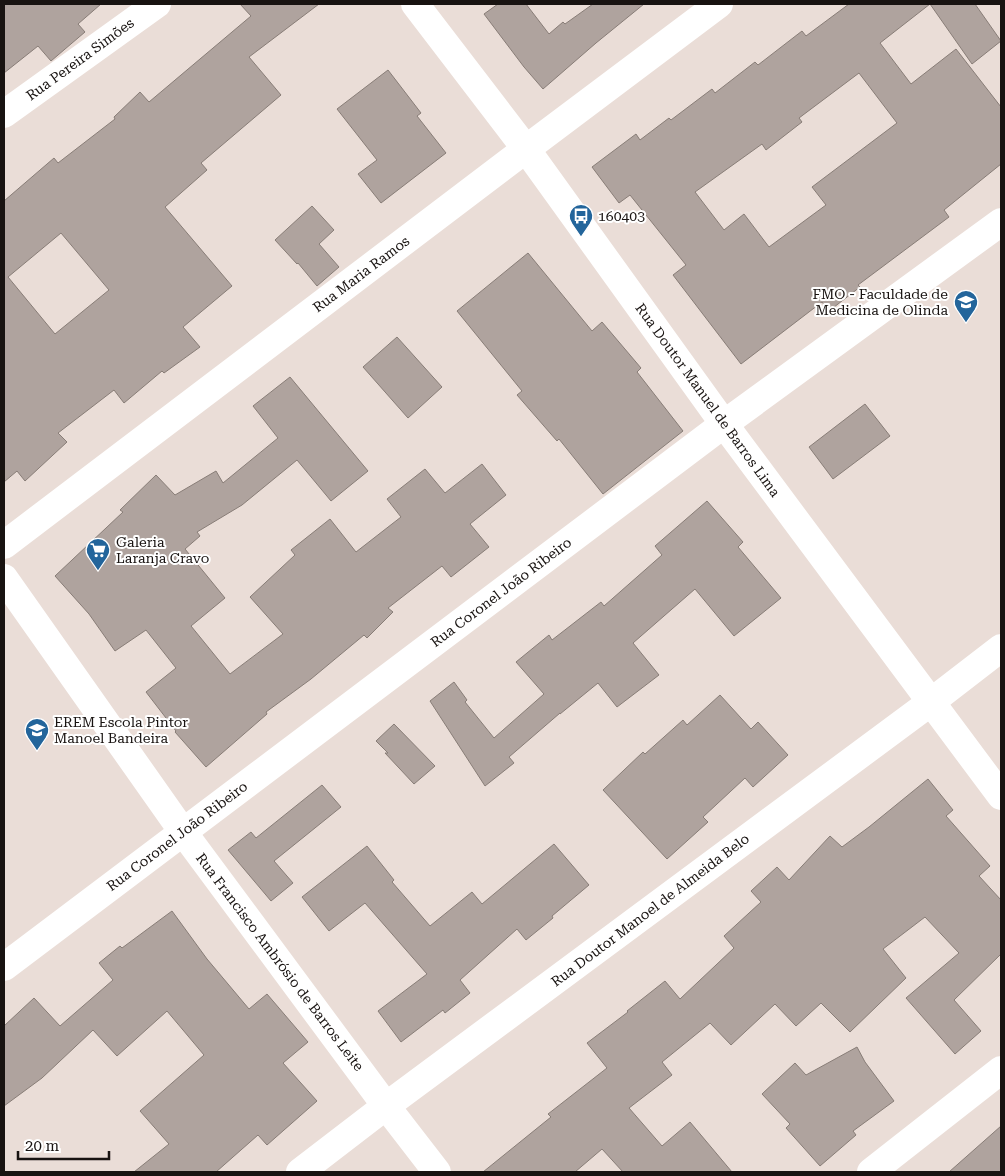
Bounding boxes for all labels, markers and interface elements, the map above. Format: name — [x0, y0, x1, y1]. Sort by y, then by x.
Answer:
street label: Rua Pereira Simões — [23, 14, 137, 103]
bus stop icon: 160403 — [568, 203, 594, 237]
place label: 160403 — [598, 208, 645, 224]
street label: Rua Maria Ramos — [310, 232, 413, 315]
place label: FMO - Faculdade de Medicina de Olinda — [813, 286, 948, 318]
school or university icon: FMO - Faculdade de Medicina de Olinda — [953, 289, 979, 323]
street label: Rua Doutor Manuel de Barros Lima — [632, 300, 784, 500]
place label: Galeria Laranja Cravo — [116, 534, 209, 566]
street label: Rua Coronel João Ribeiro — [427, 534, 575, 650]
supermarket icon: Galeria Laranja Cravo — [85, 537, 111, 571]
place label: EREM Escola Pintor Manoel Bandeira — [54, 714, 188, 746]
school or university icon: EREM Escola Pintor Manoel Bandeira — [24, 717, 50, 751]
street label: Rua Coronel João Ribeiro — [103, 778, 251, 894]
street label: Rua Doutor Manoel de Almeida Belo — [548, 830, 752, 990]
street label: Rua Francisco Ambrósio de Barros Leite — [193, 850, 367, 1074]
scale bar — [18, 1128, 109, 1160]
text: 20 m — [25, 1137, 60, 1155]

